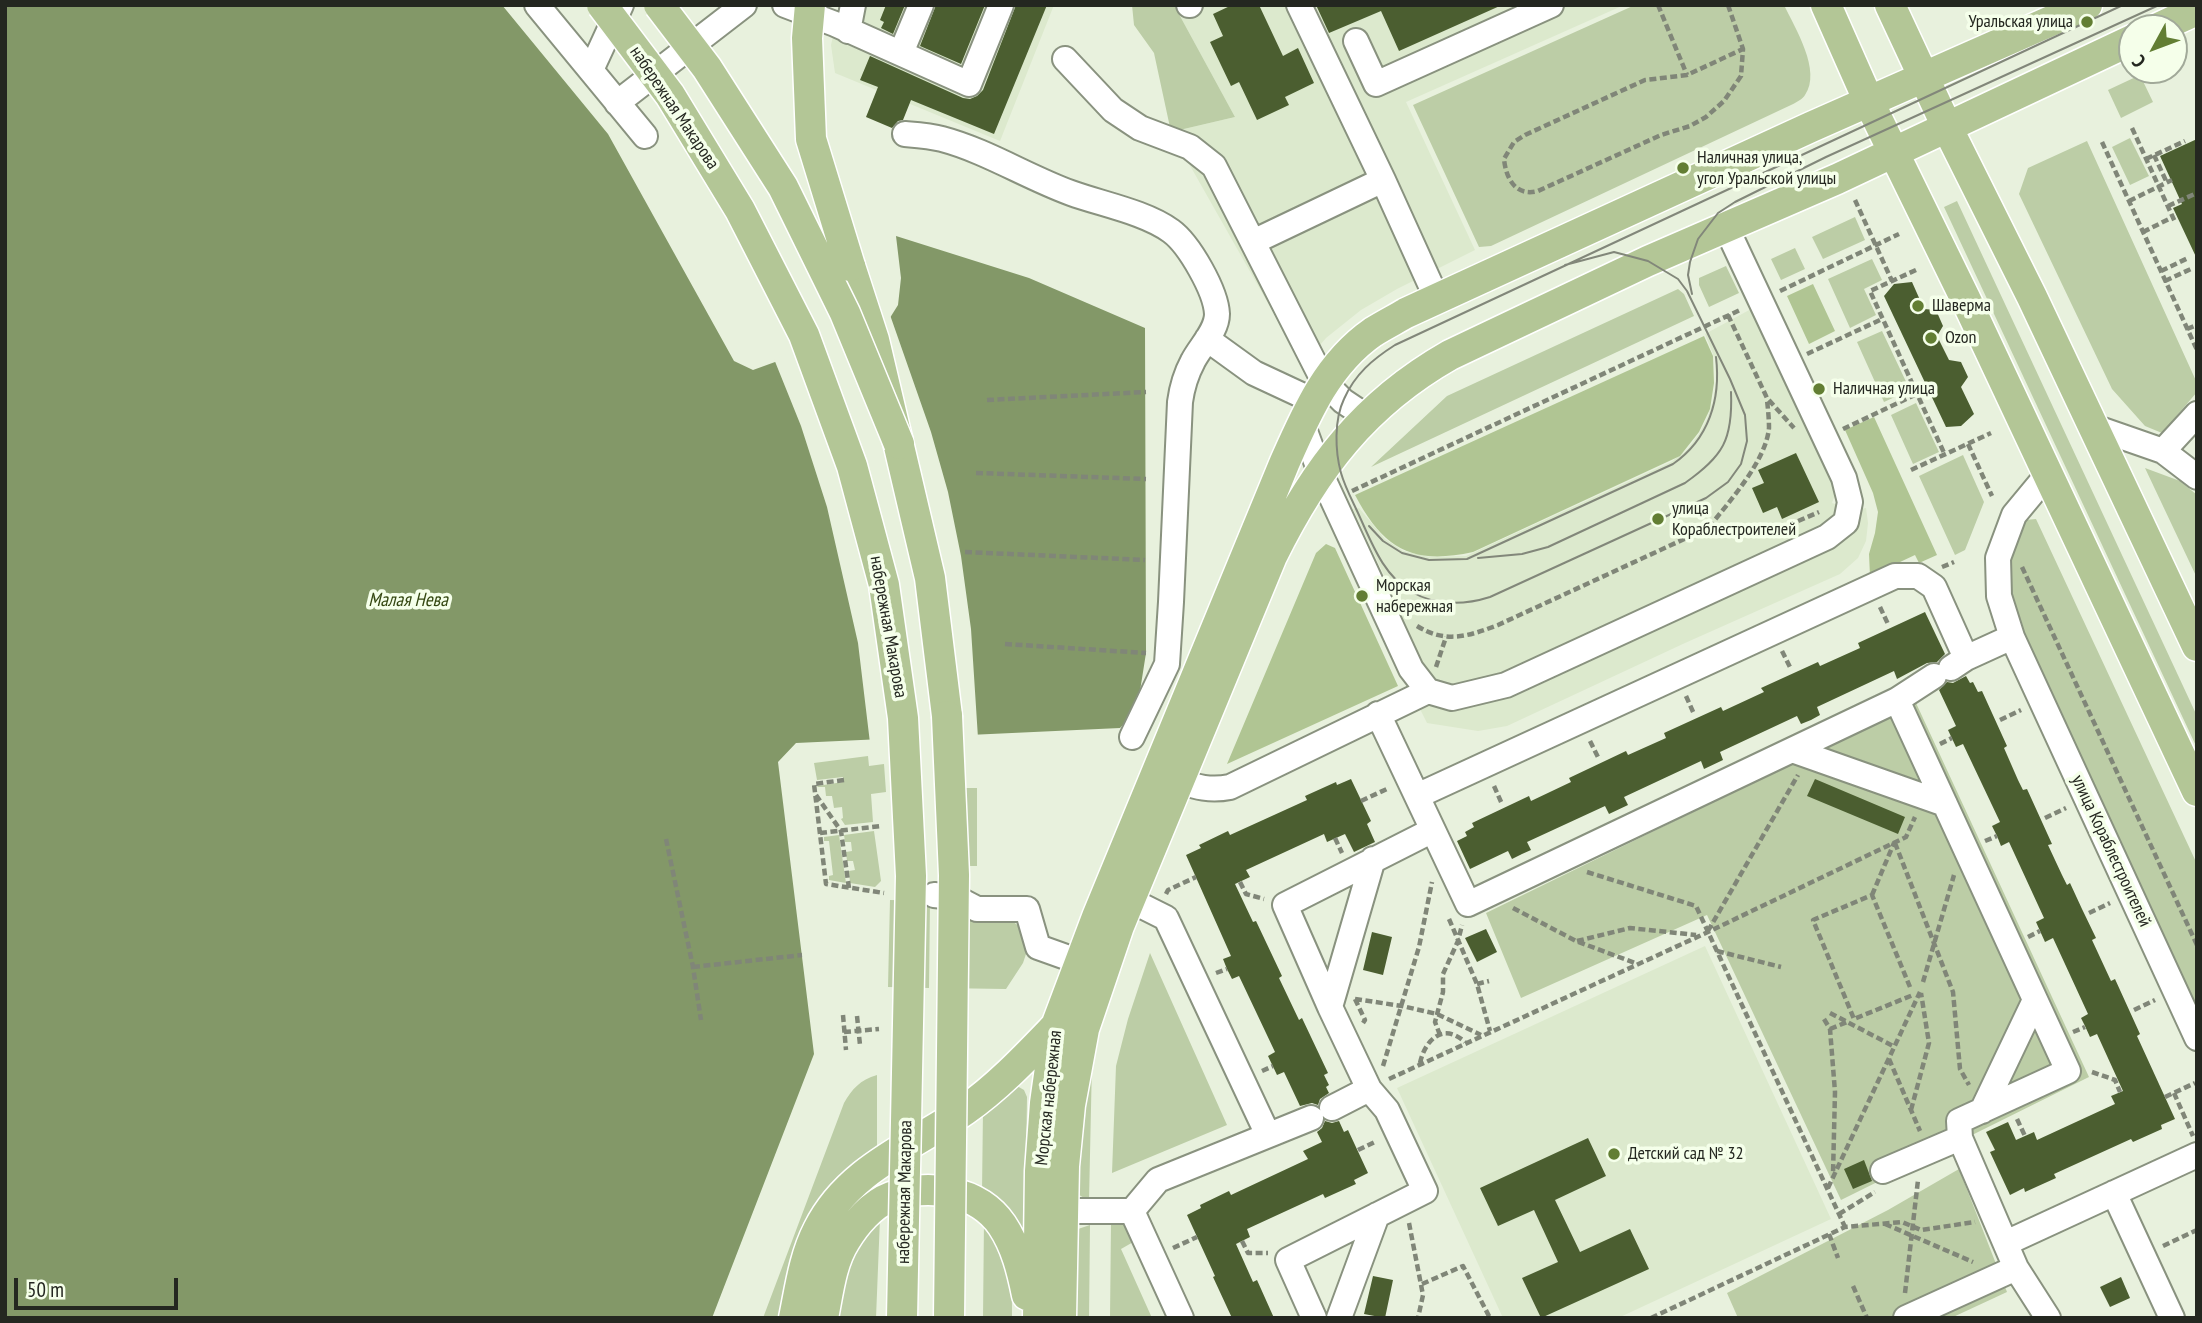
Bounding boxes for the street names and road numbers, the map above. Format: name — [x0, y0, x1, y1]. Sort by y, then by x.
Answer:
street label: набережная Макарова — [625, 42, 723, 174]
street label: набережная Макарова — [865, 554, 911, 700]
street label: улица Кораблестроителей — [2066, 772, 2156, 930]
street label: Морская набережная — [1031, 1030, 1067, 1166]
street label: набережная Макарова — [893, 1120, 917, 1264]

